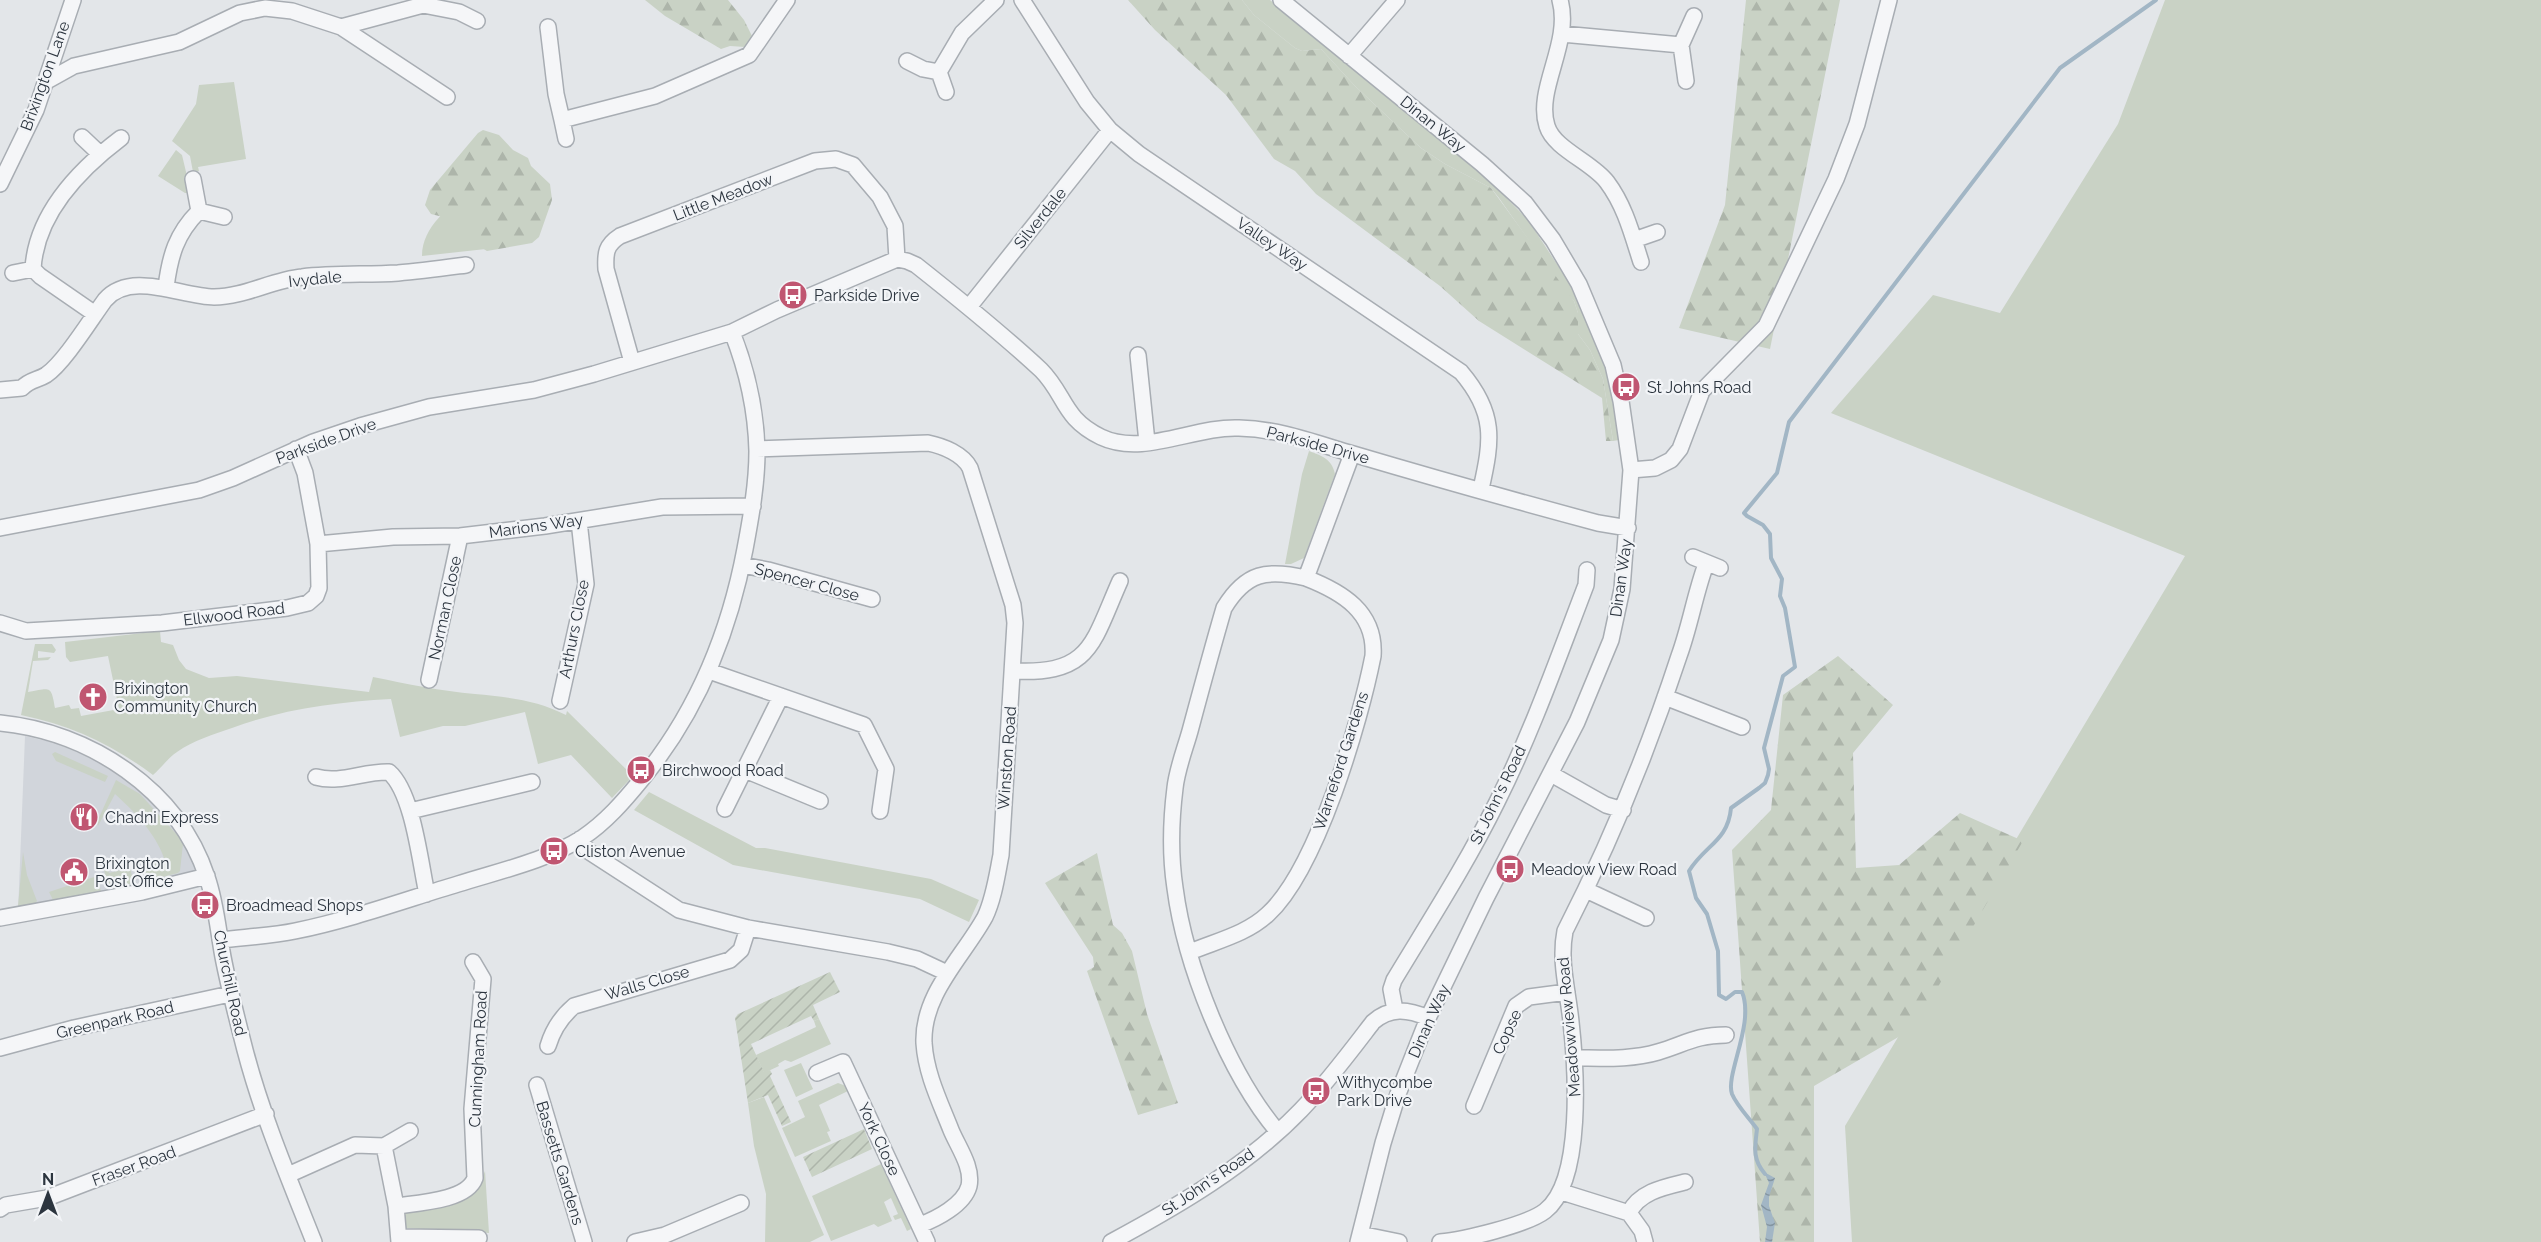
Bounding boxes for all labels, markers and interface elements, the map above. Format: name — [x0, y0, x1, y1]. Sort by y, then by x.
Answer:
street label: Brixington Lane — [16, 19, 74, 133]
street label: Dinan Way — [1396, 92, 1470, 156]
street label: Little Meadow — [670, 169, 776, 225]
street label: Silverdale — [1010, 184, 1070, 252]
street label: Valley Way — [1233, 213, 1311, 275]
street label: Ivydale — [288, 267, 342, 291]
bus stop icon: Parkside Drive — [777, 279, 809, 311]
place label: Parkside Drive — [814, 286, 920, 305]
bus stop icon: St Johns Road — [1610, 371, 1642, 403]
place label: St Johns Road — [1647, 378, 1752, 397]
street label: Parkside Drive — [273, 414, 379, 468]
street label: Parkside Drive — [1265, 422, 1371, 468]
street label: Marions Way — [488, 510, 585, 542]
street label: Dinan Way — [1606, 537, 1636, 618]
street label: Norman Close — [425, 554, 465, 662]
street label: Spencer Close — [753, 559, 861, 605]
street label: Arthurs Close — [555, 578, 593, 680]
street label: Ellwood Road — [182, 598, 286, 630]
place label: Brixington Community Church — [114, 679, 257, 716]
church icon: Brixington Community Church — [77, 681, 109, 713]
street label: Warneford Gardens — [1310, 689, 1372, 833]
street label: Winston Road — [994, 706, 1020, 810]
street label: St John's Road — [1466, 743, 1530, 847]
bus stop icon: Birchwood Road — [625, 754, 657, 786]
place label: Birchwood Road — [662, 761, 784, 780]
restaurant icon: Chadni Express — [68, 801, 100, 833]
place label: Chadni Express — [105, 808, 219, 827]
bus stop icon: Cliston Avenue — [538, 835, 570, 867]
place label: Cliston Avenue — [575, 842, 685, 861]
bus stop icon: Meadow View Road — [1494, 853, 1526, 885]
place label: Brixington Post Office — [95, 854, 173, 891]
public building icon: Brixington Post Office — [58, 856, 90, 888]
place label: Meadow View Road — [1531, 860, 1677, 879]
bus stop icon: Broadmead Shops — [189, 889, 221, 921]
place label: Broadmead Shops — [226, 896, 363, 915]
street label: Churchill Road — [210, 928, 250, 1038]
street label: Meadowview Road — [1553, 956, 1585, 1098]
street label: Walls Close — [603, 962, 691, 1004]
street label: Dinan Way — [1404, 981, 1454, 1061]
street label: Cunningham Road — [465, 990, 491, 1128]
street label: Greenpark Road — [54, 997, 176, 1043]
street label: Copse — [1488, 1006, 1526, 1058]
place label: Withycombe Park Drive — [1337, 1073, 1432, 1110]
bus stop icon: Withycombe Park Drive — [1300, 1075, 1332, 1107]
street label: Bassetts Gardens — [532, 1099, 588, 1228]
street label: York Close — [854, 1099, 904, 1179]
street label: Fraser Road — [89, 1142, 179, 1190]
street label: St John's Road — [1158, 1144, 1258, 1220]
north arrow — [18, 1164, 78, 1224]
text: N — [42, 1170, 54, 1189]

